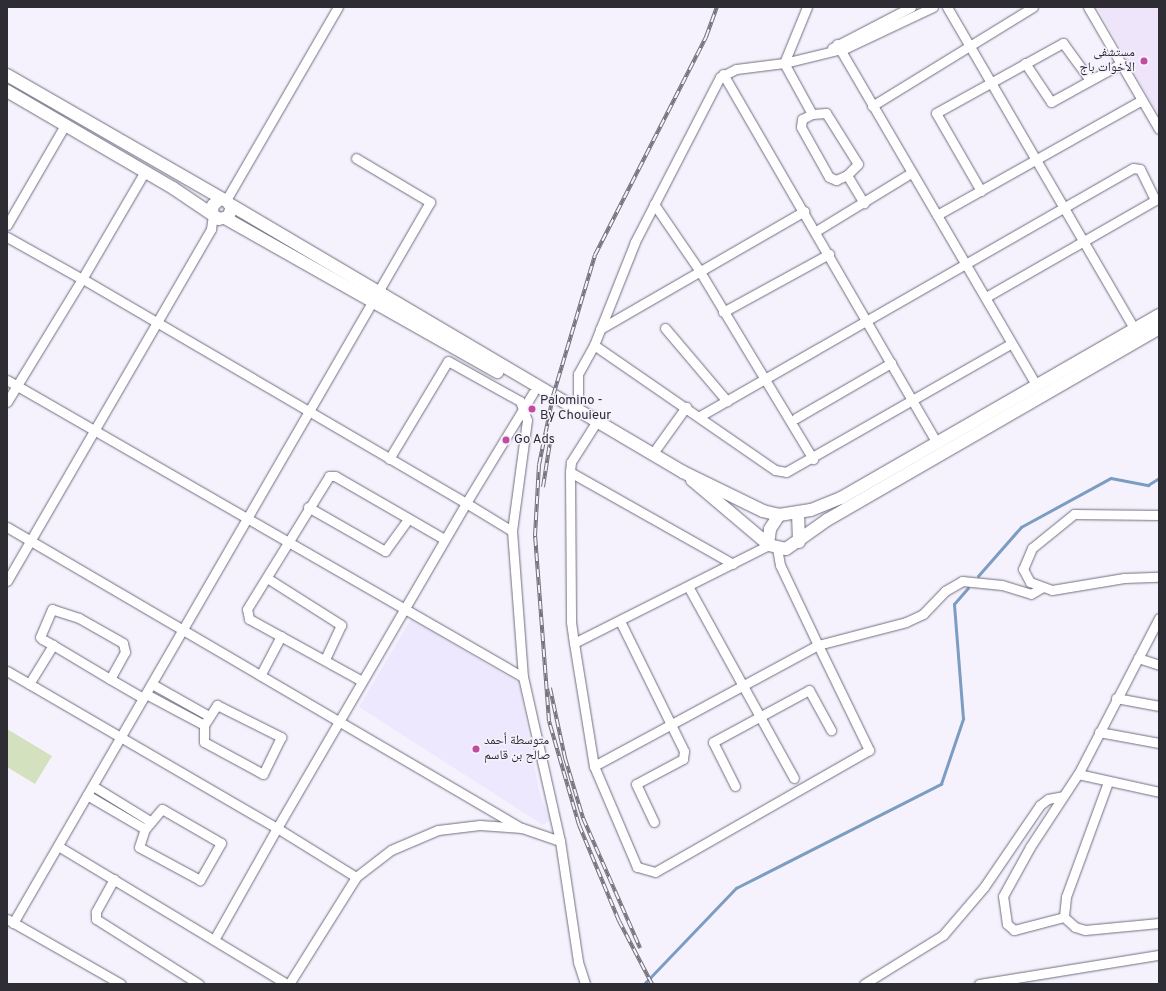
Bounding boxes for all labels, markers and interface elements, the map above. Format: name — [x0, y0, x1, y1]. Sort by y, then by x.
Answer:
place label: مستشفى الأخوات باج — [1080, 46, 1135, 77]
marker: مستشفى الأخوات باج — [1138, 55, 1150, 67]
place label: Palomino - By Chouieur — [540, 394, 611, 425]
marker: Palomino - By Chouieur — [527, 404, 537, 414]
place label: Go Ads — [514, 432, 555, 448]
marker: Go Ads — [501, 435, 511, 445]
place label: متوسطة أحمد صالح بن قاسم — [484, 734, 550, 765]
marker: متوسطة أحمد صالح بن قاسم — [471, 744, 481, 754]

